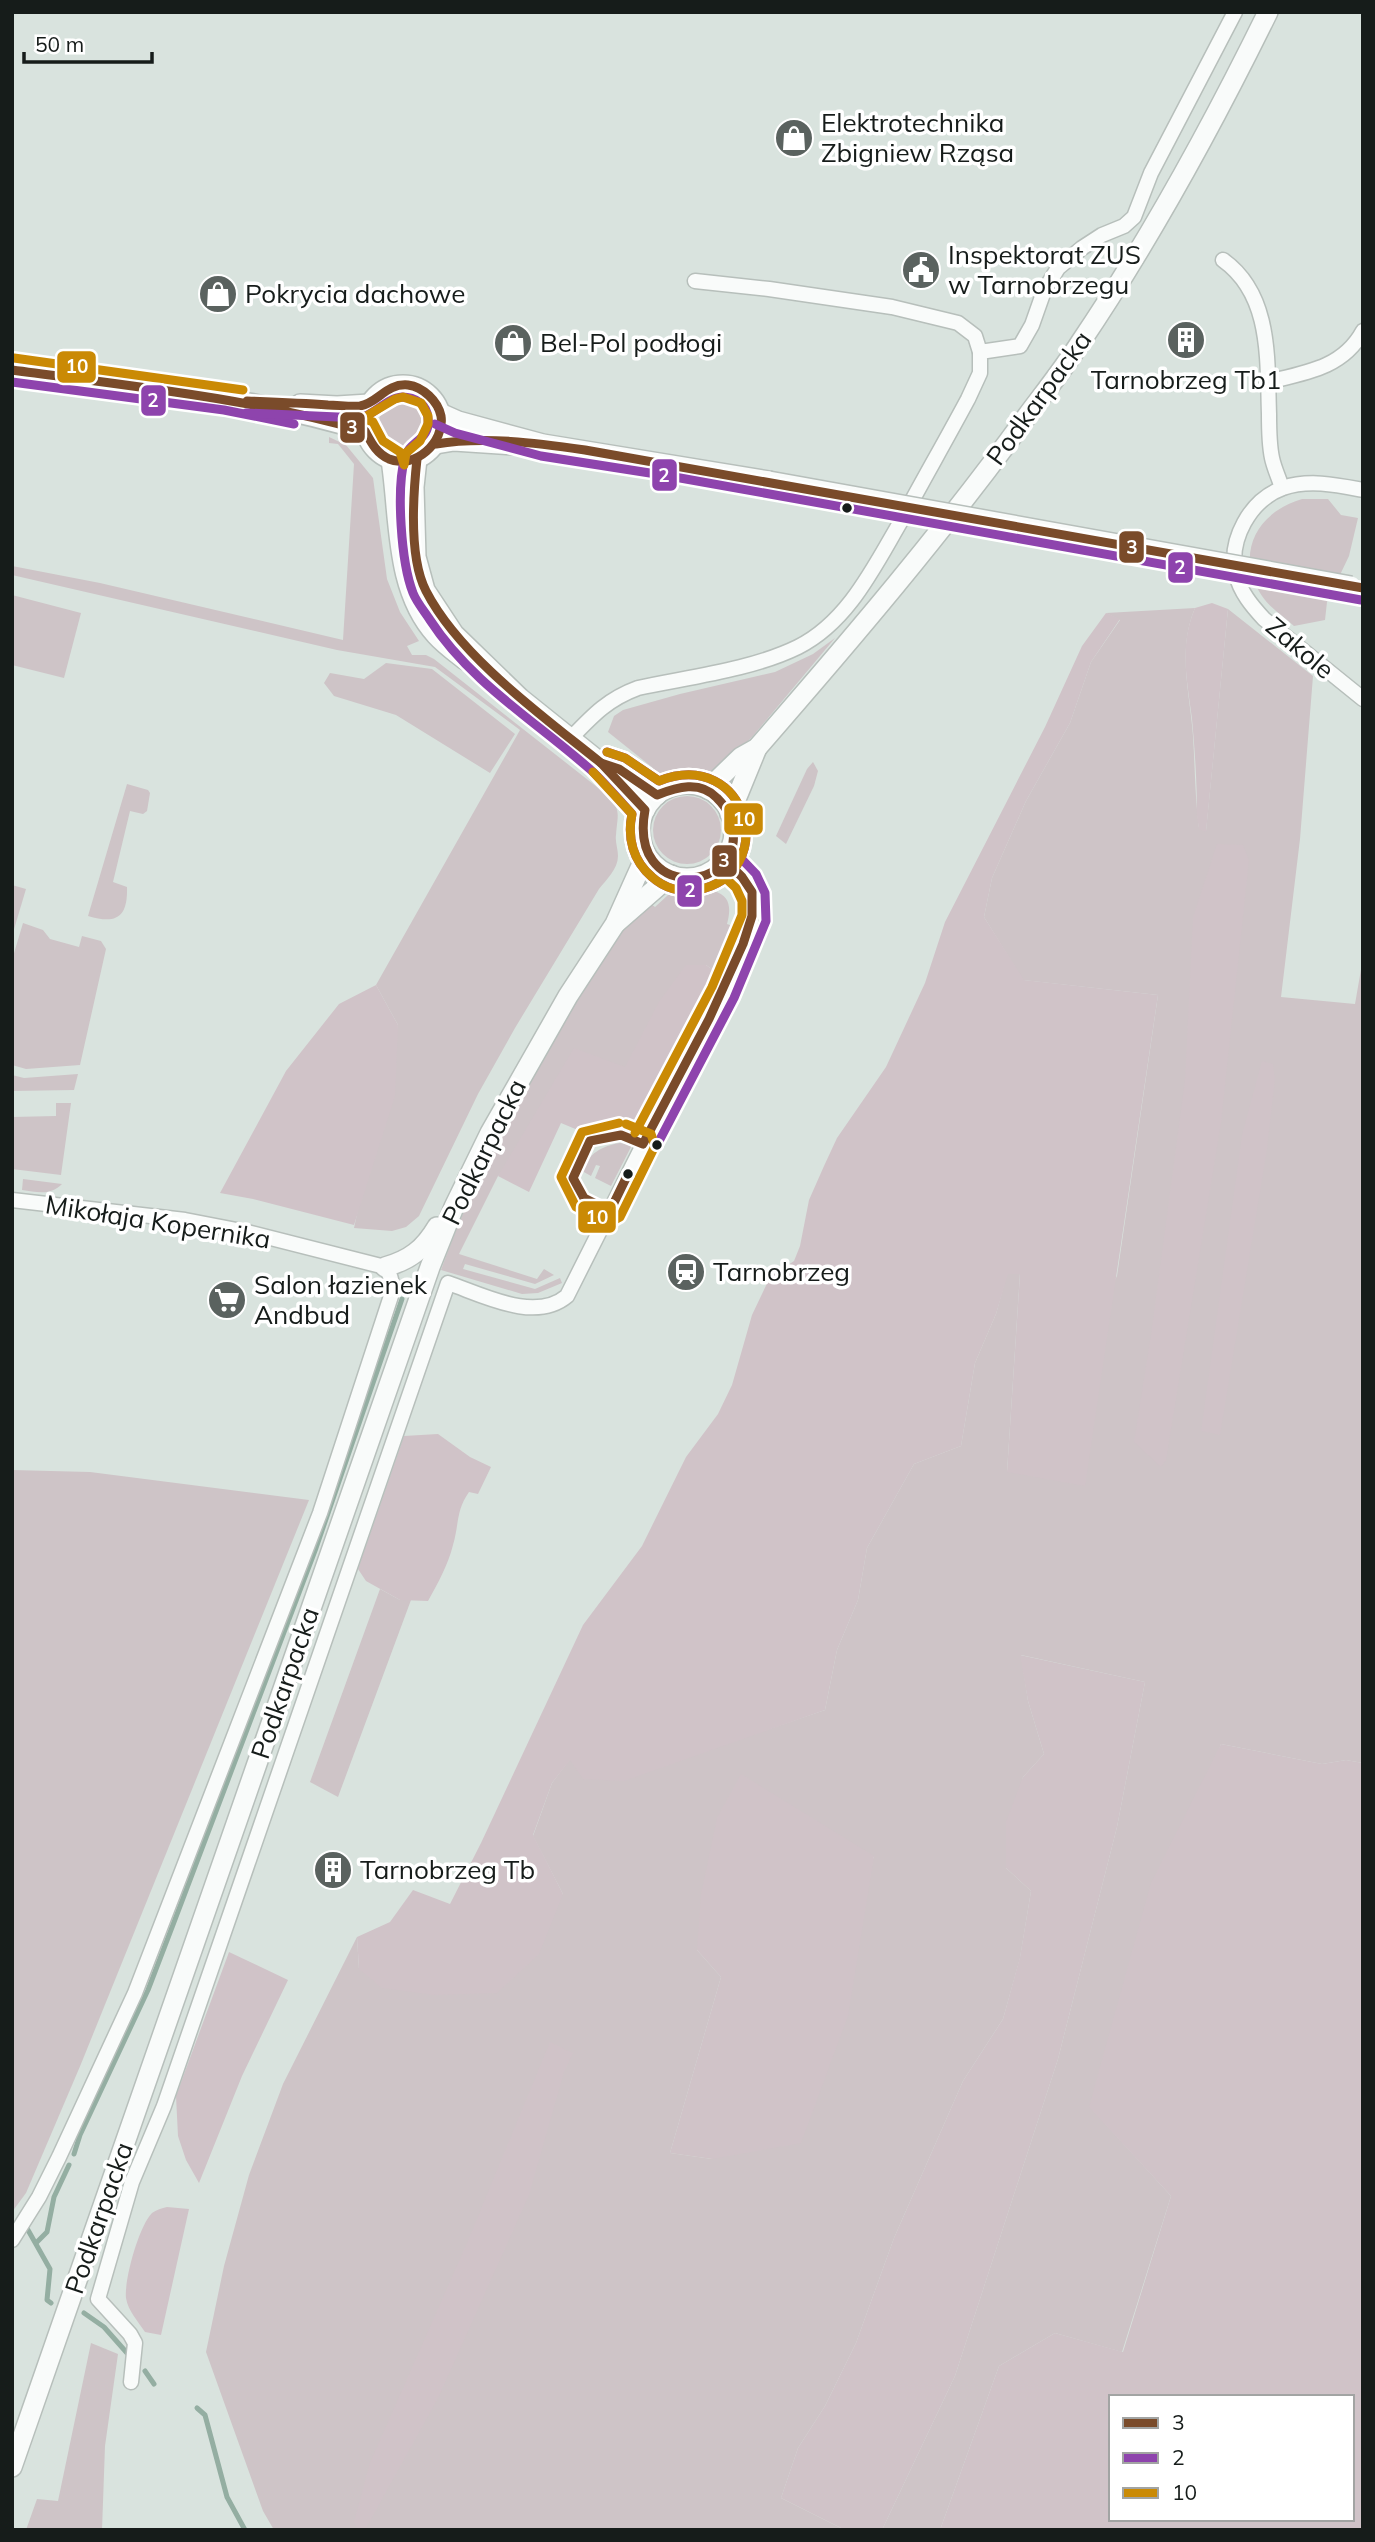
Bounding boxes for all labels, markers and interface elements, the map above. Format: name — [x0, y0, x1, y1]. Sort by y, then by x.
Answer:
scale bar — [24, 21, 152, 65]
text: 50 m — [35, 31, 84, 57]
place label: Elektrotechnika Zbigniew Rząsa — [821, 106, 1014, 169]
shop icon: Elektrotechnika Zbigniew Rząsa — [773, 117, 815, 159]
place label: Inspektorat ZUS w Tarnobrzegu — [948, 238, 1141, 301]
public building icon: Inspektorat ZUS w Tarnobrzegu — [900, 249, 942, 291]
shop icon: Pokrycia dachowe — [197, 273, 239, 315]
place label: Pokrycia dachowe — [245, 277, 465, 310]
building icon: Tarnobrzeg Tb1 — [1165, 319, 1207, 361]
shop icon: Bel-Pol podłogi — [492, 322, 534, 364]
street label: Podkarpacka — [979, 324, 1098, 471]
place label: Bel-Pol podłogi — [540, 326, 722, 359]
line badge: 10 — [56, 350, 97, 384]
text: 10 — [66, 354, 88, 378]
place label: Tarnobrzeg Tb1 — [1091, 363, 1281, 396]
line badge: 2 — [140, 384, 167, 417]
text: 2 — [147, 388, 159, 412]
line badge: 3 — [339, 411, 366, 444]
text: 3 — [346, 415, 358, 439]
line badge: 2 — [651, 458, 678, 492]
text: 2 — [658, 463, 670, 487]
unlabelled marker — [840, 501, 854, 515]
line badge: 3 — [1118, 530, 1145, 564]
text: 3 — [1126, 535, 1138, 559]
line badge: 2 — [1167, 551, 1194, 584]
text: 2 — [1174, 555, 1186, 579]
street label: Zakole — [1259, 610, 1341, 686]
line badge: 10 — [723, 802, 764, 836]
text: 10 — [733, 807, 755, 831]
line badge: 3 — [711, 844, 738, 878]
text: 3 — [718, 848, 730, 872]
line badge: 2 — [676, 874, 703, 908]
text: 2 — [684, 878, 696, 902]
street label: Podkarpacka — [434, 1074, 533, 1230]
unlabelled marker — [650, 1138, 664, 1152]
unlabelled marker — [621, 1167, 635, 1181]
street label: Mikołaja Kopernika — [43, 1187, 273, 1256]
line badge: 10 — [577, 1200, 617, 1234]
text: 10 — [586, 1205, 608, 1229]
station icon: Tarnobrzeg — [665, 1251, 707, 1293]
place label: Tarnobrzeg — [713, 1255, 850, 1288]
place label: Salon łazienek Andbud — [254, 1268, 428, 1331]
supermarket icon: Salon łazienek Andbud — [206, 1279, 248, 1321]
street label: Podkarpacka — [243, 1603, 326, 1763]
building icon: Tarnobrzeg Tb — [312, 1849, 354, 1891]
place label: Tarnobrzeg Tb — [360, 1853, 535, 1886]
street label: Podkarpacka — [57, 2138, 140, 2298]
legend — [1109, 2395, 1354, 2521]
text: 3 — [1172, 2409, 1185, 2435]
text: 2 — [1172, 2444, 1185, 2470]
text: 10 — [1172, 2479, 1197, 2505]

